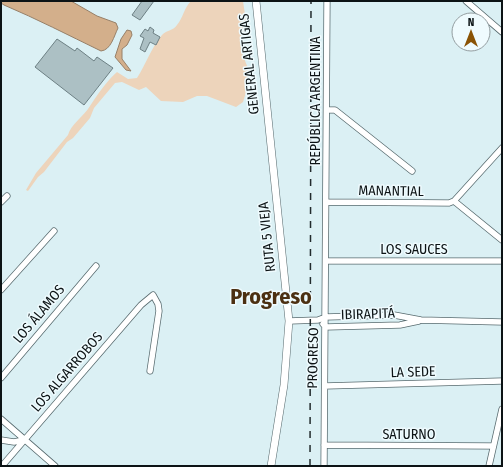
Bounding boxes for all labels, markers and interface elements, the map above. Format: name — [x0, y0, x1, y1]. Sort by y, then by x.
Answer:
north arrow — [451, 12, 491, 52]
street label: GENERAL ARTIGAS — [235, 13, 263, 115]
text: N — [468, 16, 474, 29]
street label: REPÚBLICA ARGENTINA — [306, 36, 324, 166]
street label: MANANTIAL — [358, 182, 424, 200]
street label: RUTA 5 VIEJA — [255, 200, 279, 273]
street label: LOS SAUCES — [380, 241, 448, 258]
street label: LOS ÁLAMOS — [9, 281, 68, 347]
district label: Progreso — [230, 283, 312, 310]
street label: IBIRAPITÁ — [341, 304, 396, 323]
street label: PROGRESO — [304, 327, 322, 389]
street label: LOS ALGARROBOS — [28, 329, 106, 415]
street label: LA SEDE — [390, 363, 436, 381]
street label: SATURNO — [382, 426, 436, 443]

